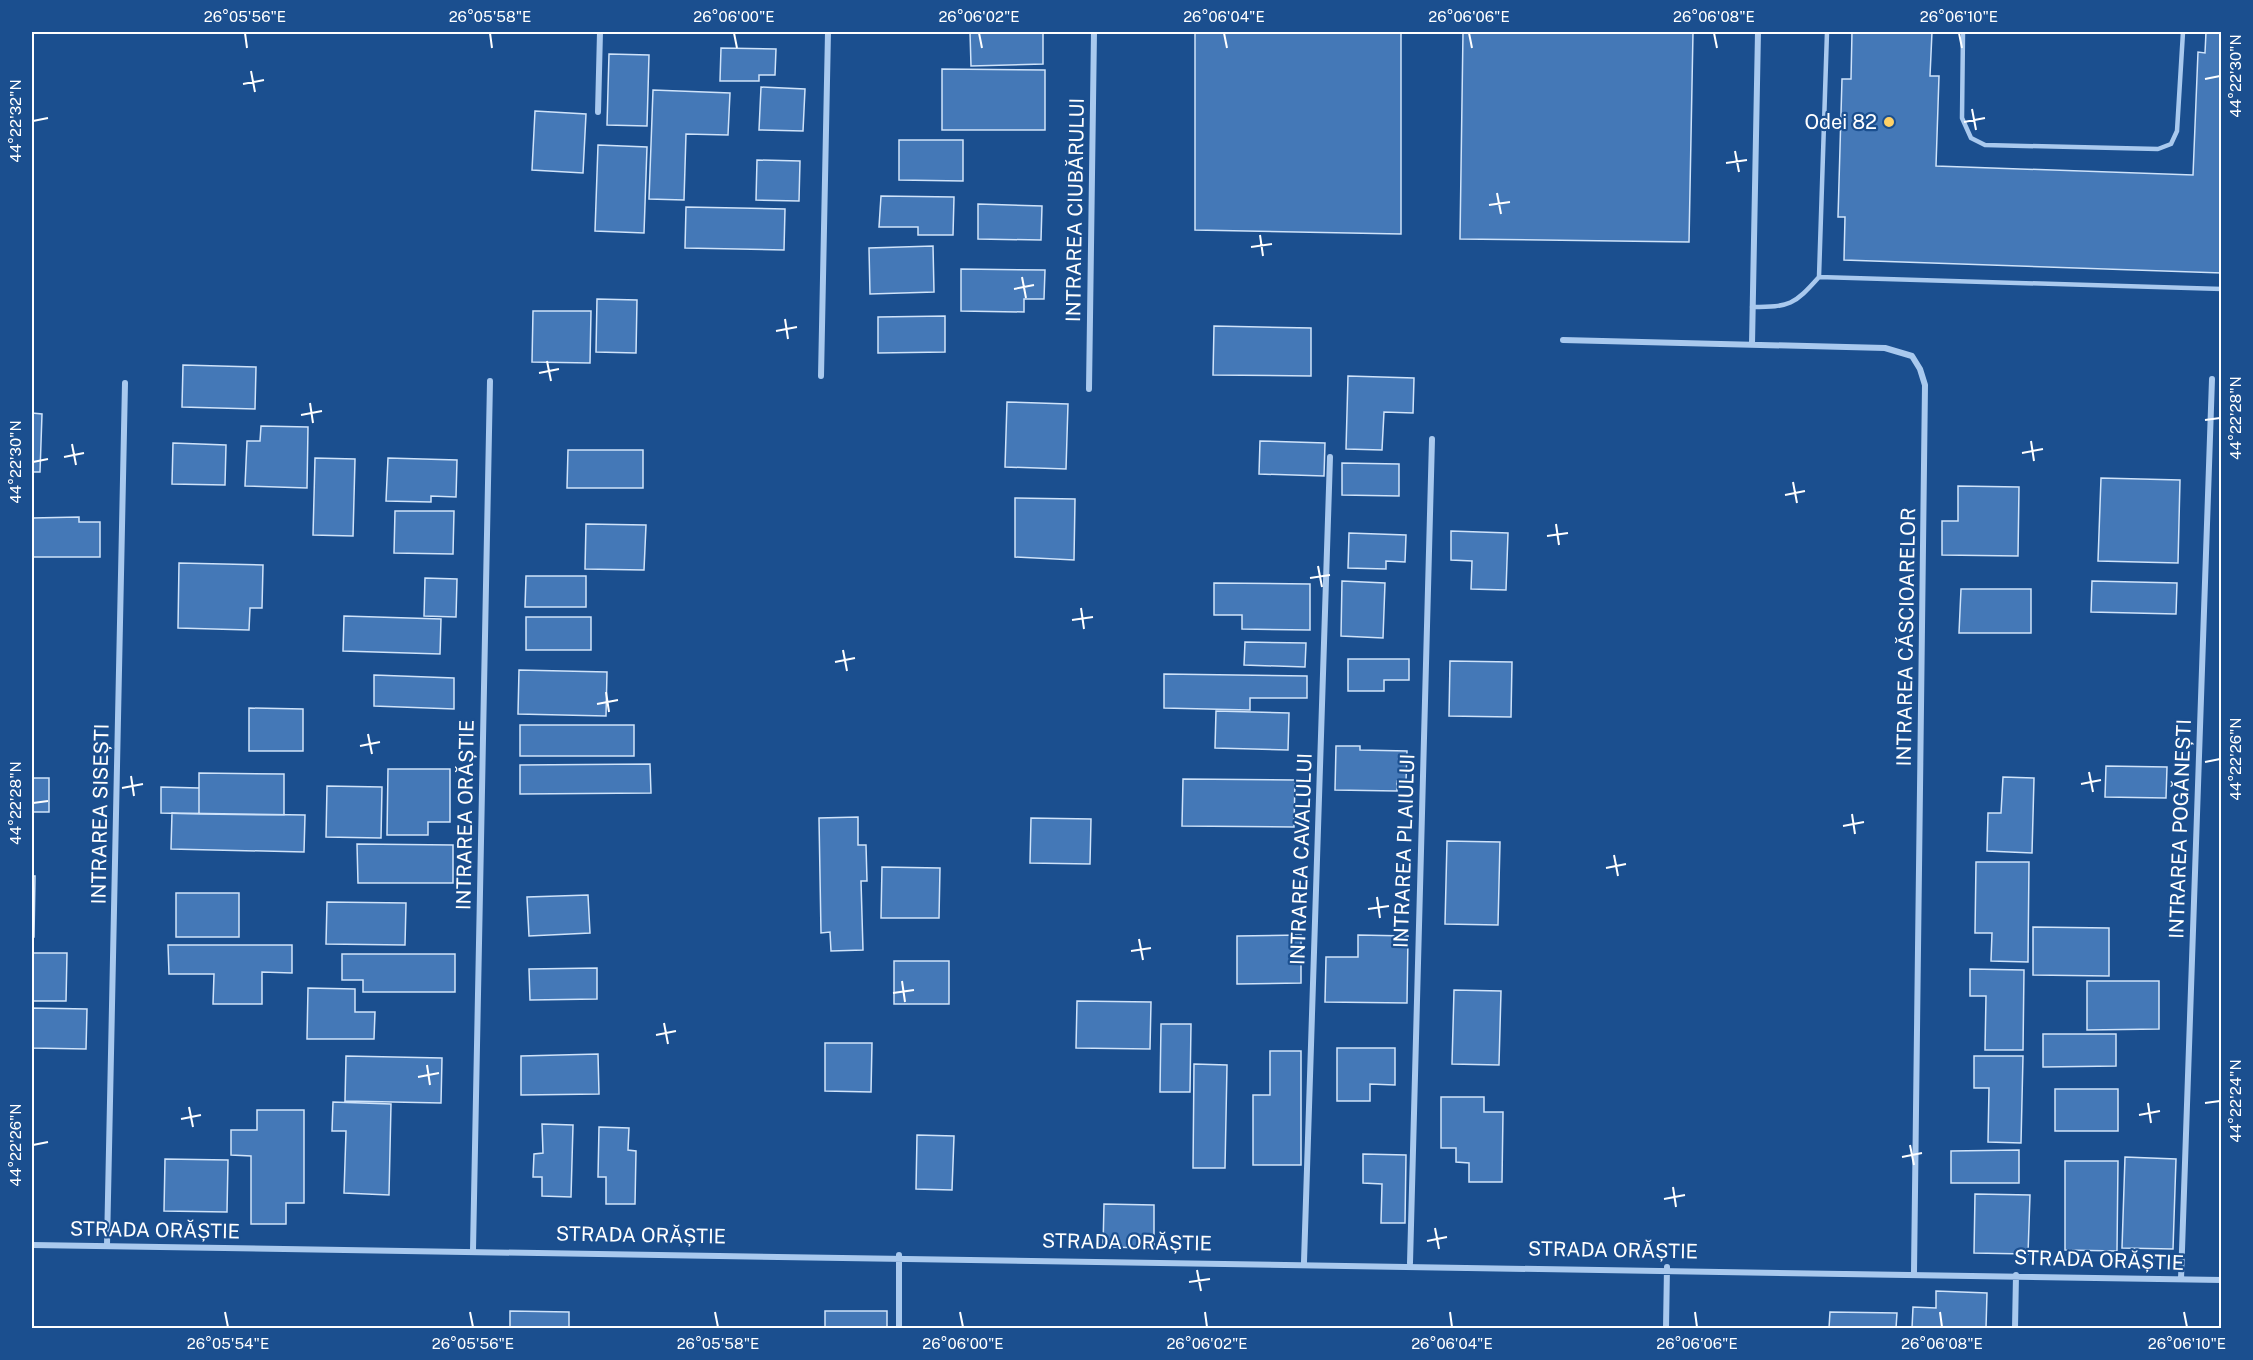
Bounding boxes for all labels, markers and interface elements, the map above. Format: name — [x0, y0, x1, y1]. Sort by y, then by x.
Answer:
text: 26°05'56"E — [204, 8, 286, 25]
text: 26°05'58"E — [449, 8, 531, 25]
text: 26°06'00"E — [693, 8, 775, 25]
text: 26°06'02"E — [938, 8, 1020, 25]
text: 26°06'04"E — [1183, 8, 1265, 25]
text: 26°06'06"E — [1428, 8, 1510, 25]
text: 26°06'08"E — [1673, 8, 1755, 25]
text: 26°06'10"E — [1920, 8, 1998, 25]
text: 44°22'30"N — [2227, 34, 2244, 118]
text: 44°22'32"N — [7, 79, 24, 163]
street label: INTRAREA CIUBĂRULUI — [1061, 98, 1089, 322]
place label: Odei 82 — [1805, 110, 1877, 134]
marker: Odei 82 — [1882, 115, 1896, 129]
text: 44°22'28"N — [2227, 376, 2244, 460]
text: 44°22'30"N — [7, 420, 24, 504]
street label: INTRAREA CĂSCIOARELOR — [1892, 507, 1920, 767]
text: 44°22'26"N — [2227, 717, 2244, 801]
street label: INTRAREA POGĂNEȘTI — [2164, 719, 2196, 939]
street label: INTRAREA ORĂȘTIE — [451, 720, 479, 910]
street label: INTRAREA SISEȘTI — [86, 723, 114, 905]
street label: INTRAREA CAVALULUI — [1285, 753, 1317, 965]
street label: INTRAREA PLAIULUI — [1389, 753, 1419, 949]
text: 44°22'28"N — [7, 761, 24, 845]
text: 44°22'24"N — [2227, 1059, 2244, 1143]
text: 44°22'26"N — [7, 1103, 24, 1187]
street label: STRADA ORĂȘTIE — [70, 1217, 240, 1243]
street label: STRADA ORĂȘTIE — [556, 1222, 726, 1248]
street label: STRADA ORĂȘTIE — [1042, 1229, 1212, 1255]
street label: STRADA ORĂȘTIE — [1528, 1237, 1698, 1263]
street label: STRADA ORĂȘTIE — [2013, 1245, 2185, 1275]
text: 26°05'54"E — [187, 1335, 269, 1352]
text: 26°05'56"E — [432, 1335, 514, 1352]
text: 26°05'58"E — [677, 1335, 759, 1352]
text: 26°06'00"E — [922, 1335, 1004, 1352]
text: 26°06'02"E — [1166, 1335, 1248, 1352]
text: 26°06'04"E — [1411, 1335, 1493, 1352]
text: 26°06'06"E — [1656, 1335, 1738, 1352]
text: 26°06'08"E — [1901, 1335, 1983, 1352]
text: 26°06'10"E — [2148, 1335, 2226, 1352]

